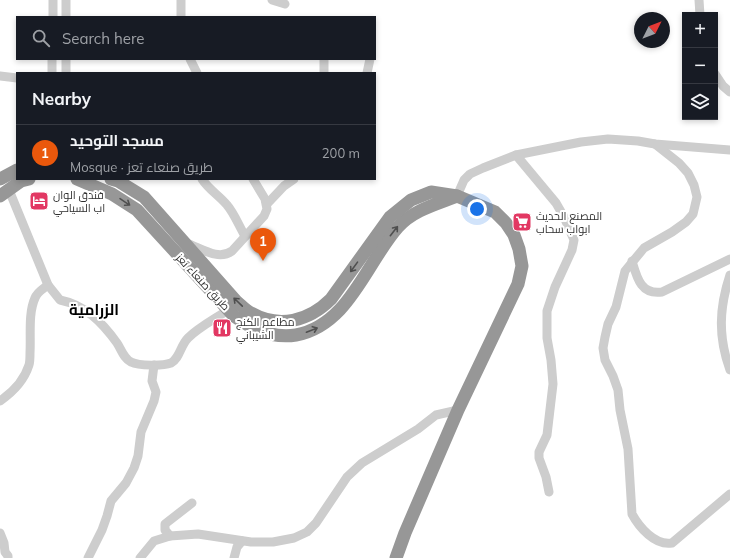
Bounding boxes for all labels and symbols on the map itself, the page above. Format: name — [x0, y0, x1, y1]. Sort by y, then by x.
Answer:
north arrow — [634, 12, 670, 48]
place label: فندق الوان اب السياحي — [53, 188, 105, 217]
hotel icon: فندق الوان اب السياحي — [28, 190, 50, 212]
one-way arrow — [119, 198, 130, 206]
your location — [467, 199, 487, 219]
place label: المصنع الحديث ابواب سحاب — [536, 209, 602, 236]
supermarket icon: المصنع الحديث ابواب سحاب — [511, 211, 533, 233]
one-way arrow — [390, 226, 399, 237]
pin: 1 — [250, 228, 276, 261]
street label: طريق صنعاء تعز — [172, 250, 233, 313]
one-way arrow — [349, 262, 358, 273]
one-way arrow — [233, 297, 243, 307]
district label: الزرامية — [69, 300, 119, 319]
place label: مطاعم الكنج الشيباني — [236, 315, 295, 344]
restaurant icon: مطاعم الكنج الشيباني — [211, 317, 233, 339]
one-way arrow — [306, 325, 318, 333]

